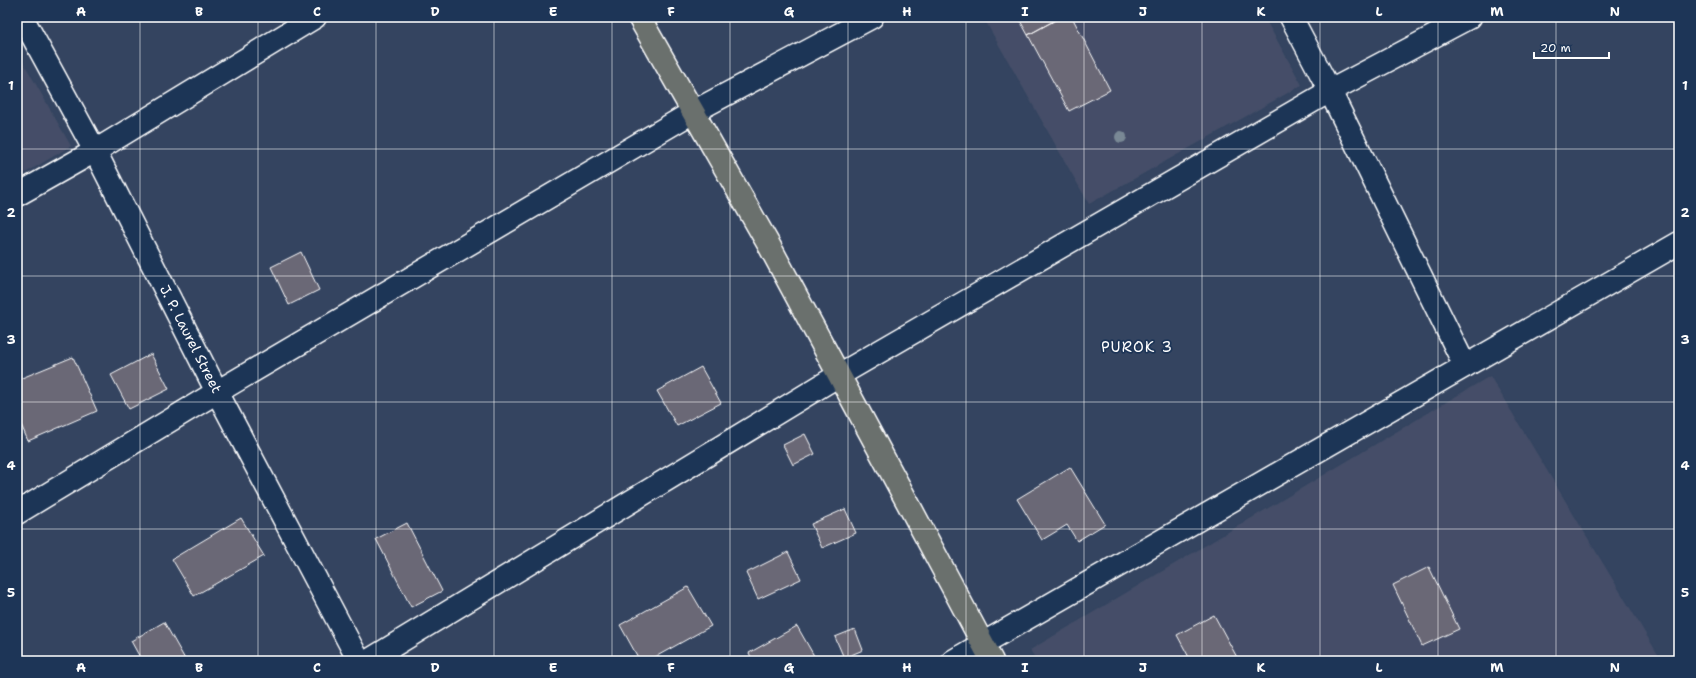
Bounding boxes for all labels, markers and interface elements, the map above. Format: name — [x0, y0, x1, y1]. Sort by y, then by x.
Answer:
text: A — [76, 3, 86, 20]
text: B — [195, 3, 203, 20]
text: C — [313, 3, 321, 20]
text: D — [430, 3, 440, 20]
text: E — [549, 3, 558, 20]
text: F — [667, 3, 675, 20]
text: G — [784, 3, 795, 20]
text: H — [902, 3, 912, 20]
text: I — [1021, 3, 1029, 20]
text: J — [1139, 3, 1147, 20]
text: K — [1257, 3, 1266, 20]
text: L — [1375, 3, 1383, 20]
text: M — [1490, 3, 1504, 20]
text: N — [1610, 3, 1620, 20]
scale bar — [1534, 34, 1609, 60]
text: 20 m — [1540, 40, 1571, 56]
text: 1 — [8, 77, 14, 94]
text: 1 — [1682, 77, 1688, 94]
text: 2 — [6, 204, 16, 221]
text: 2 — [1680, 204, 1690, 221]
street label: J. P. Laurel Street — [156, 282, 226, 396]
text: 3 — [6, 331, 16, 348]
text: 3 — [1680, 331, 1690, 348]
district label: PUROK 3 — [1101, 337, 1173, 357]
text: 4 — [6, 457, 16, 474]
text: 4 — [1680, 457, 1690, 474]
text: 5 — [7, 584, 15, 601]
text: 5 — [1681, 584, 1689, 601]
text: A — [76, 659, 86, 676]
text: B — [195, 659, 203, 676]
text: C — [313, 659, 321, 676]
text: D — [430, 659, 440, 676]
text: E — [549, 659, 558, 676]
text: F — [667, 659, 675, 676]
text: G — [784, 659, 795, 676]
text: H — [902, 659, 912, 676]
text: I — [1021, 659, 1029, 676]
text: J — [1139, 659, 1147, 676]
text: K — [1257, 659, 1266, 676]
text: L — [1375, 659, 1383, 676]
text: M — [1490, 659, 1504, 676]
text: N — [1610, 659, 1620, 676]

